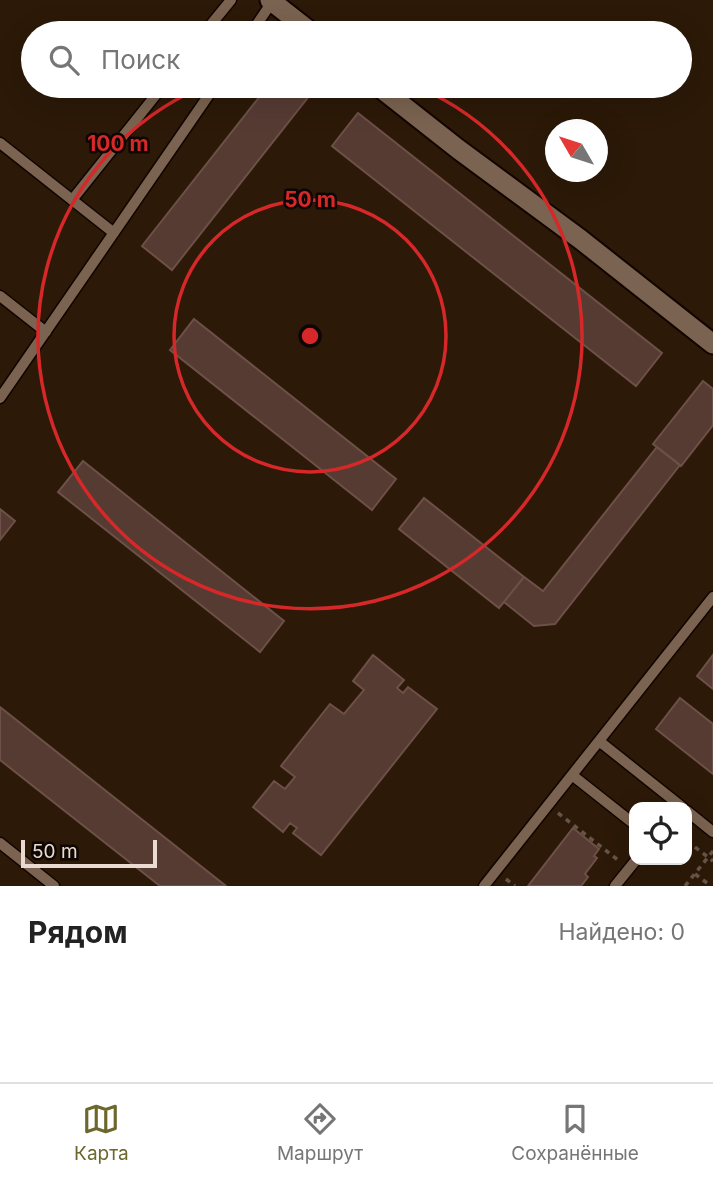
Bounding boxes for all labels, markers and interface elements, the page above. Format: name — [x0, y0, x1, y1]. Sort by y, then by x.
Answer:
search box — [21, 21, 692, 98]
icon: search — [45, 41, 83, 79]
text: Поиск — [101, 44, 180, 75]
north arrow — [545, 119, 608, 182]
text: 100 m — [87, 131, 149, 156]
text: 50 m — [284, 187, 336, 212]
centre of rings — [298, 324, 322, 348]
map controls — [629, 802, 692, 865]
button: locate — [629, 802, 692, 865]
scale bar — [21, 837, 158, 869]
text: 50 m — [32, 840, 78, 863]
text: Рядом — [28, 914, 128, 950]
text: Найдено: 0 — [559, 918, 685, 946]
tab: Карта — [74, 1100, 129, 1165]
tab: Маршрут — [277, 1100, 363, 1165]
tab: Сохранённые — [511, 1100, 639, 1165]

